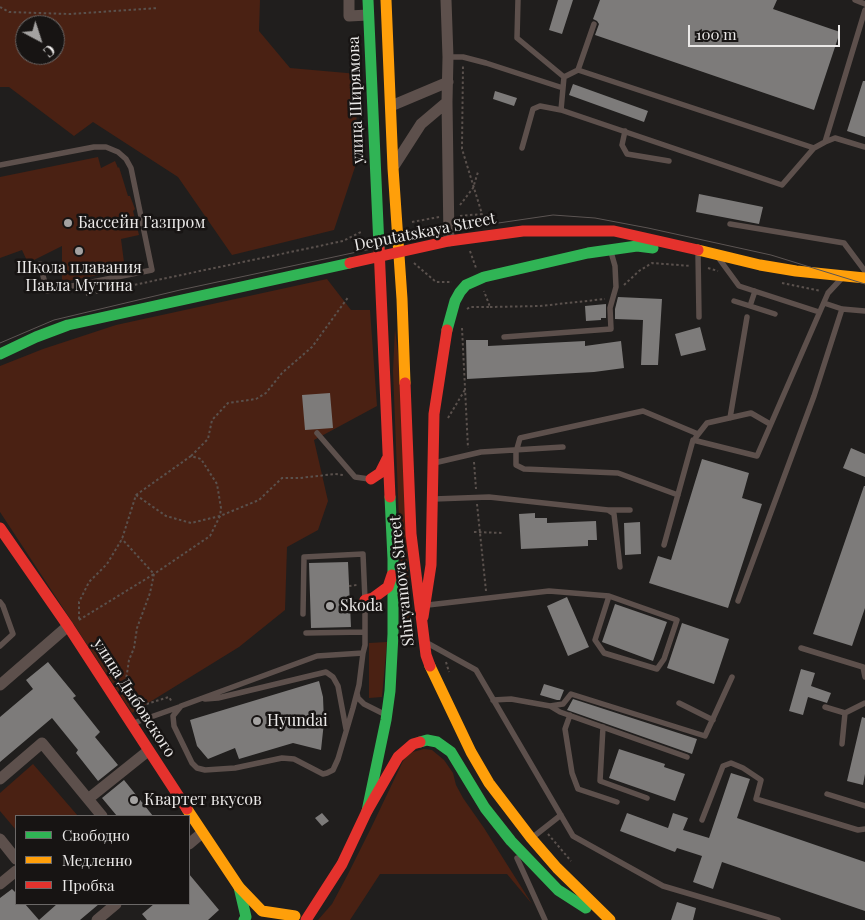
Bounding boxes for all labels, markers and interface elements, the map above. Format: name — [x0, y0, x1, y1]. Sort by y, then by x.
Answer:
north arrow — [15, 15, 65, 65]
scale bar — [690, 15, 842, 47]
text: 100 m — [696, 24, 737, 44]
street label: улица Ширямова — [344, 36, 368, 164]
text: С — [39, 41, 59, 62]
street label: Deputatskaya Street — [352, 209, 498, 255]
place label: Бассейн Газпром — [78, 213, 206, 233]
marker: Бассейн Газпром — [62, 217, 74, 229]
marker: Школа плавания Павла Мутина — [73, 245, 85, 257]
place label: Школа плавания Павла Мутина — [16, 258, 142, 296]
street label: Shiryamova Street — [386, 515, 418, 647]
place label: Skoda — [340, 596, 383, 616]
marker: Skoda — [324, 600, 336, 612]
street label: улица Дыбовского — [89, 635, 179, 761]
place label: Hyundai — [267, 711, 328, 731]
marker: Hyundai — [251, 715, 263, 727]
place label: Квартет вкусов — [144, 790, 262, 810]
marker: Квартет вкусов — [128, 794, 140, 806]
legend — [15, 815, 190, 905]
text: Свободно — [62, 825, 130, 845]
text: Медленно — [62, 850, 132, 870]
text: Пробка — [62, 875, 115, 895]

